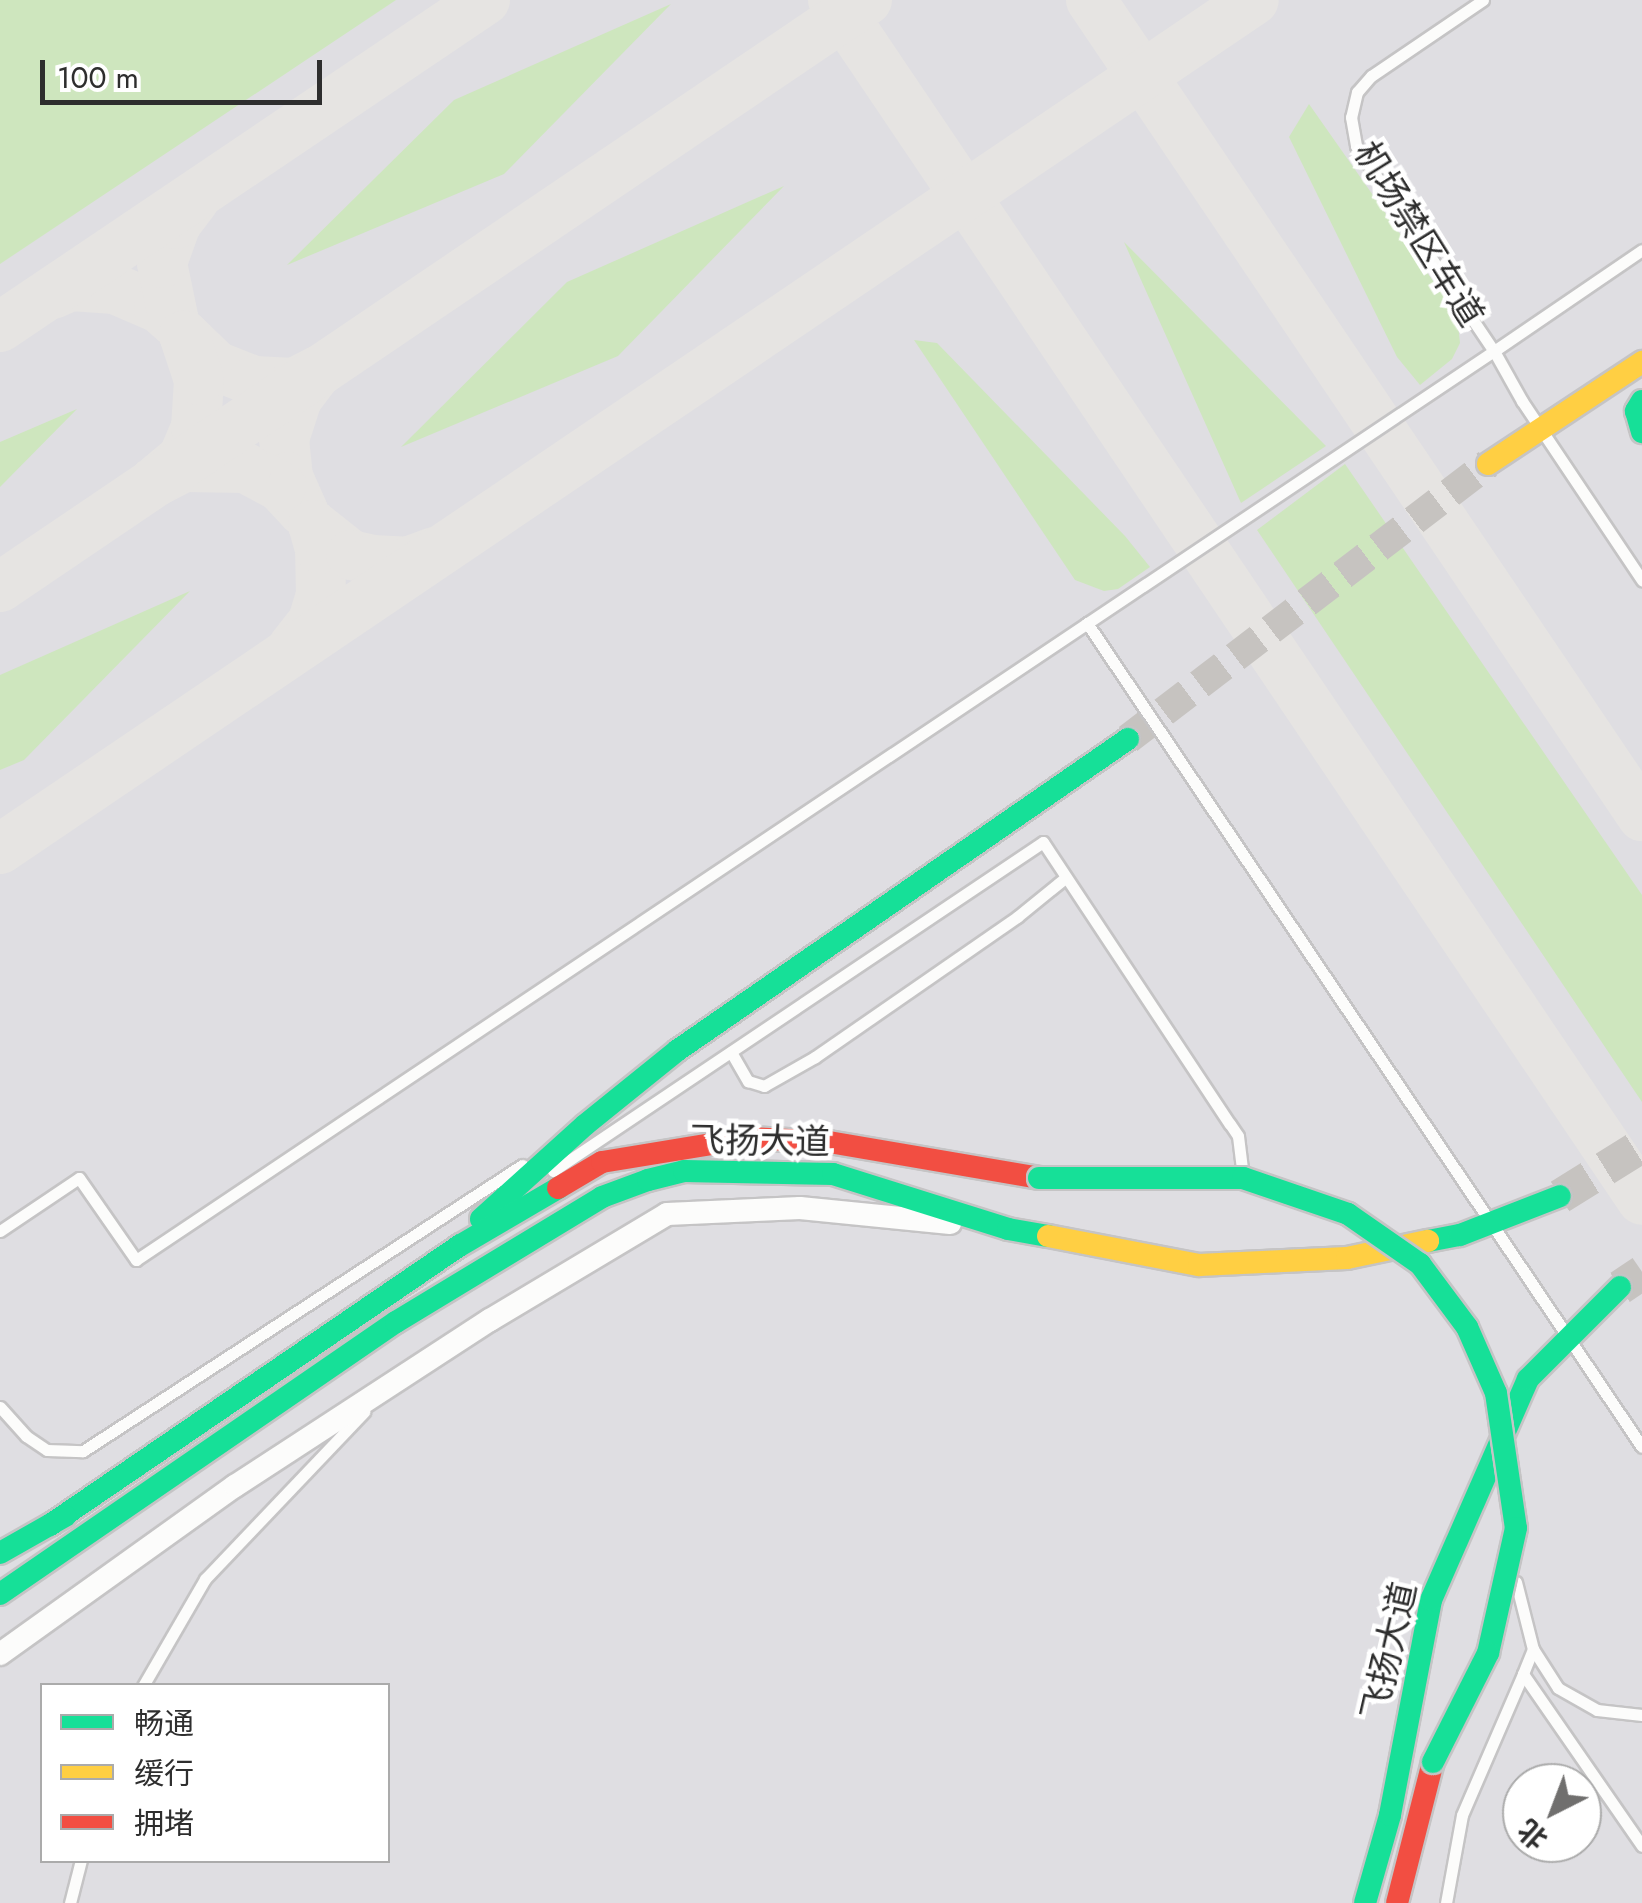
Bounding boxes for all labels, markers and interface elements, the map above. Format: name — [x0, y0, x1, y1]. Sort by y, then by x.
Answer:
scale bar — [45, 40, 328, 102]
text: 100 m — [57, 56, 139, 99]
street label: 机场禁区车道 — [1346, 134, 1492, 334]
street label: 飞扬大道 — [690, 1119, 830, 1163]
street label: 飞扬大道 — [1353, 1578, 1425, 1724]
legend — [40, 1683, 390, 1863]
text: 畅通 — [134, 1702, 194, 1745]
text: 缓行 — [134, 1752, 194, 1795]
north arrow — [1502, 1763, 1602, 1863]
text: 拥堵 — [134, 1802, 194, 1845]
text: 北 — [1509, 1810, 1557, 1859]

